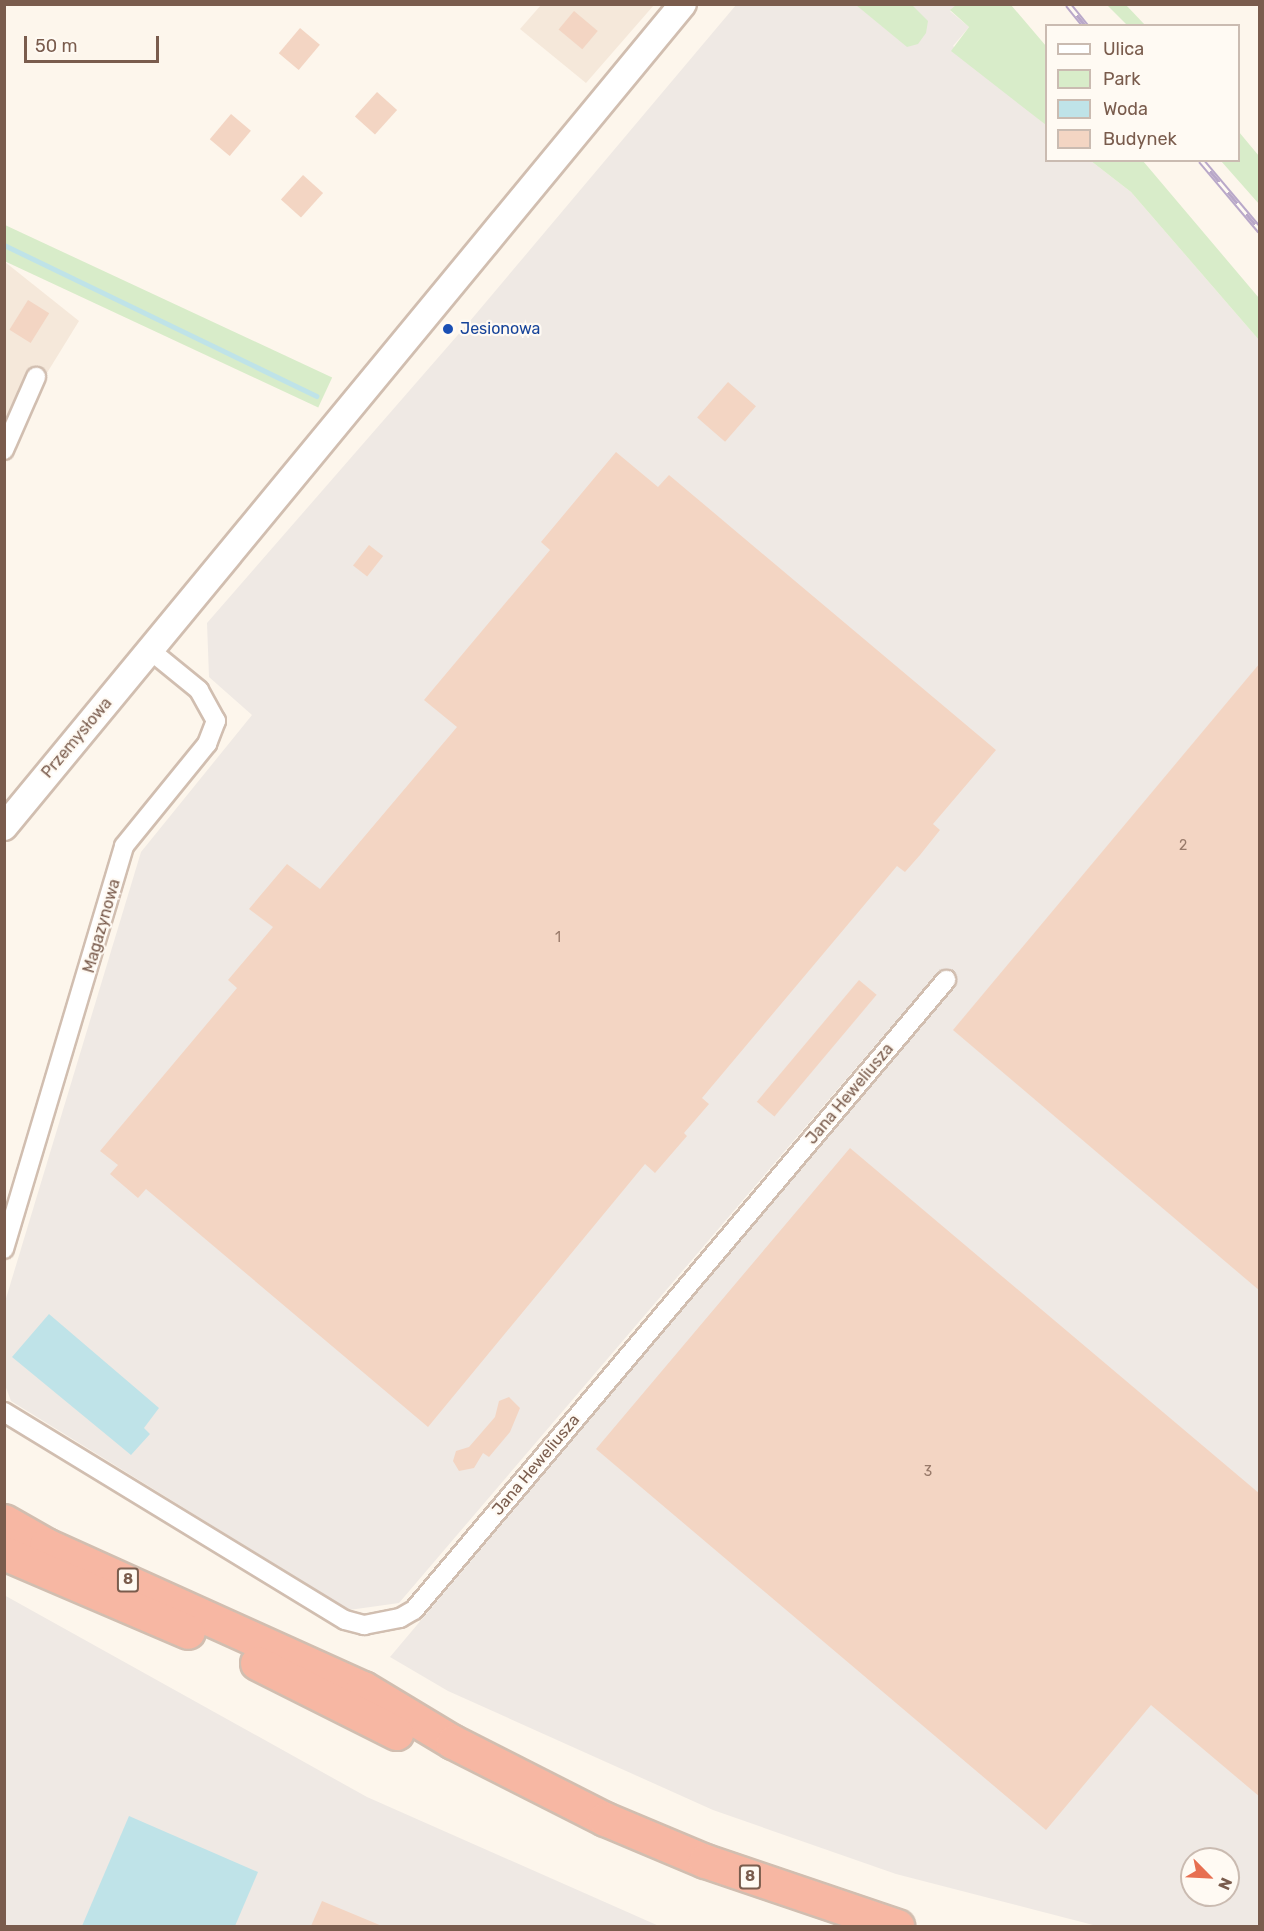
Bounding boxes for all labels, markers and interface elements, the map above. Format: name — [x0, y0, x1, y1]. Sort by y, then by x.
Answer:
scale bar — [27, 24, 162, 62]
legend — [1045, 24, 1240, 162]
text: 50 m — [35, 35, 78, 57]
text: Ulica — [1103, 38, 1144, 60]
text: Park — [1103, 68, 1140, 90]
text: Woda — [1103, 98, 1148, 120]
text: Budynek — [1103, 128, 1177, 150]
place label: Jesionowa — [460, 319, 540, 339]
marker: Jesionowa — [441, 322, 455, 336]
street label: Przemysłowa — [38, 694, 116, 782]
house number: 2 — [1179, 838, 1187, 854]
street label: Magazynowa — [79, 877, 125, 975]
house number: 1 — [555, 930, 561, 946]
street label: Jana Heweliusza — [802, 1040, 898, 1148]
street label: Jana Heweliusza — [488, 1411, 584, 1519]
house number: 3 — [924, 1464, 932, 1480]
road number: 8 — [116, 1568, 140, 1592]
north arrow — [1180, 1847, 1240, 1907]
road number: 8 — [738, 1865, 762, 1889]
text: N — [1214, 1875, 1236, 1893]

